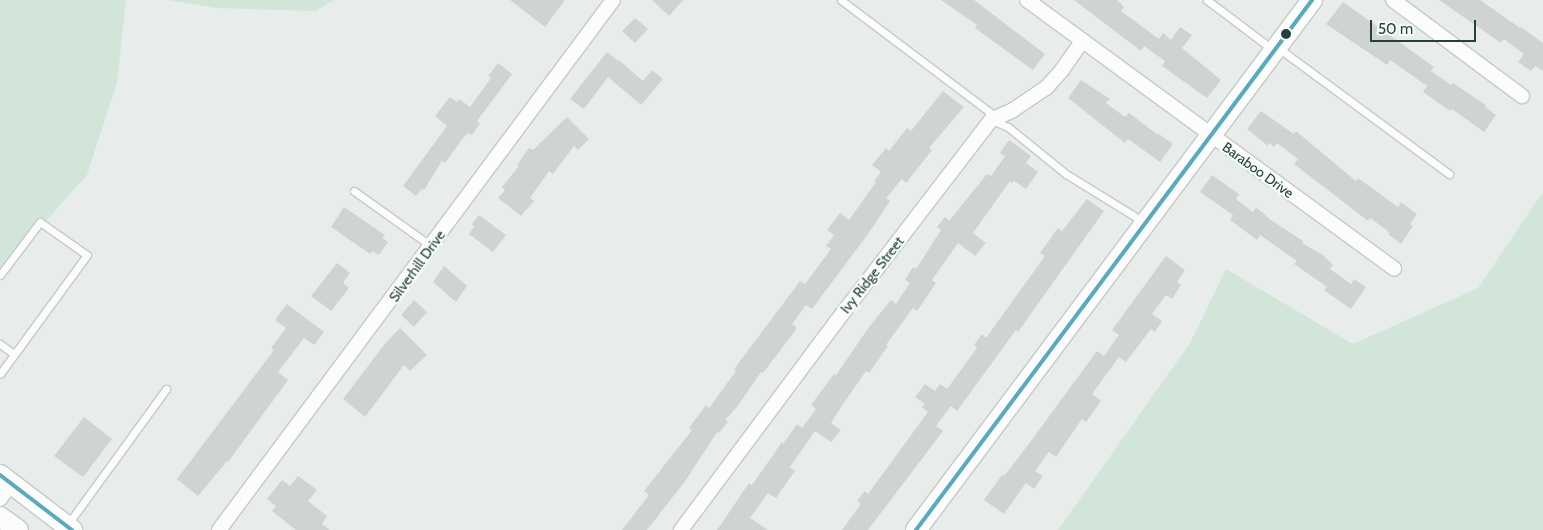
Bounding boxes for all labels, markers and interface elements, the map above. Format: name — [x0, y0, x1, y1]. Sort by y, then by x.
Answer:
scale bar — [1373, 10, 1479, 42]
text: 50 m — [1378, 20, 1413, 38]
unlabelled marker — [1281, 29, 1291, 39]
street label: Baraboo Drive — [1219, 139, 1297, 201]
street label: Silverhill Drive — [385, 227, 449, 305]
street label: Ivy Ridge Street — [837, 233, 907, 317]

